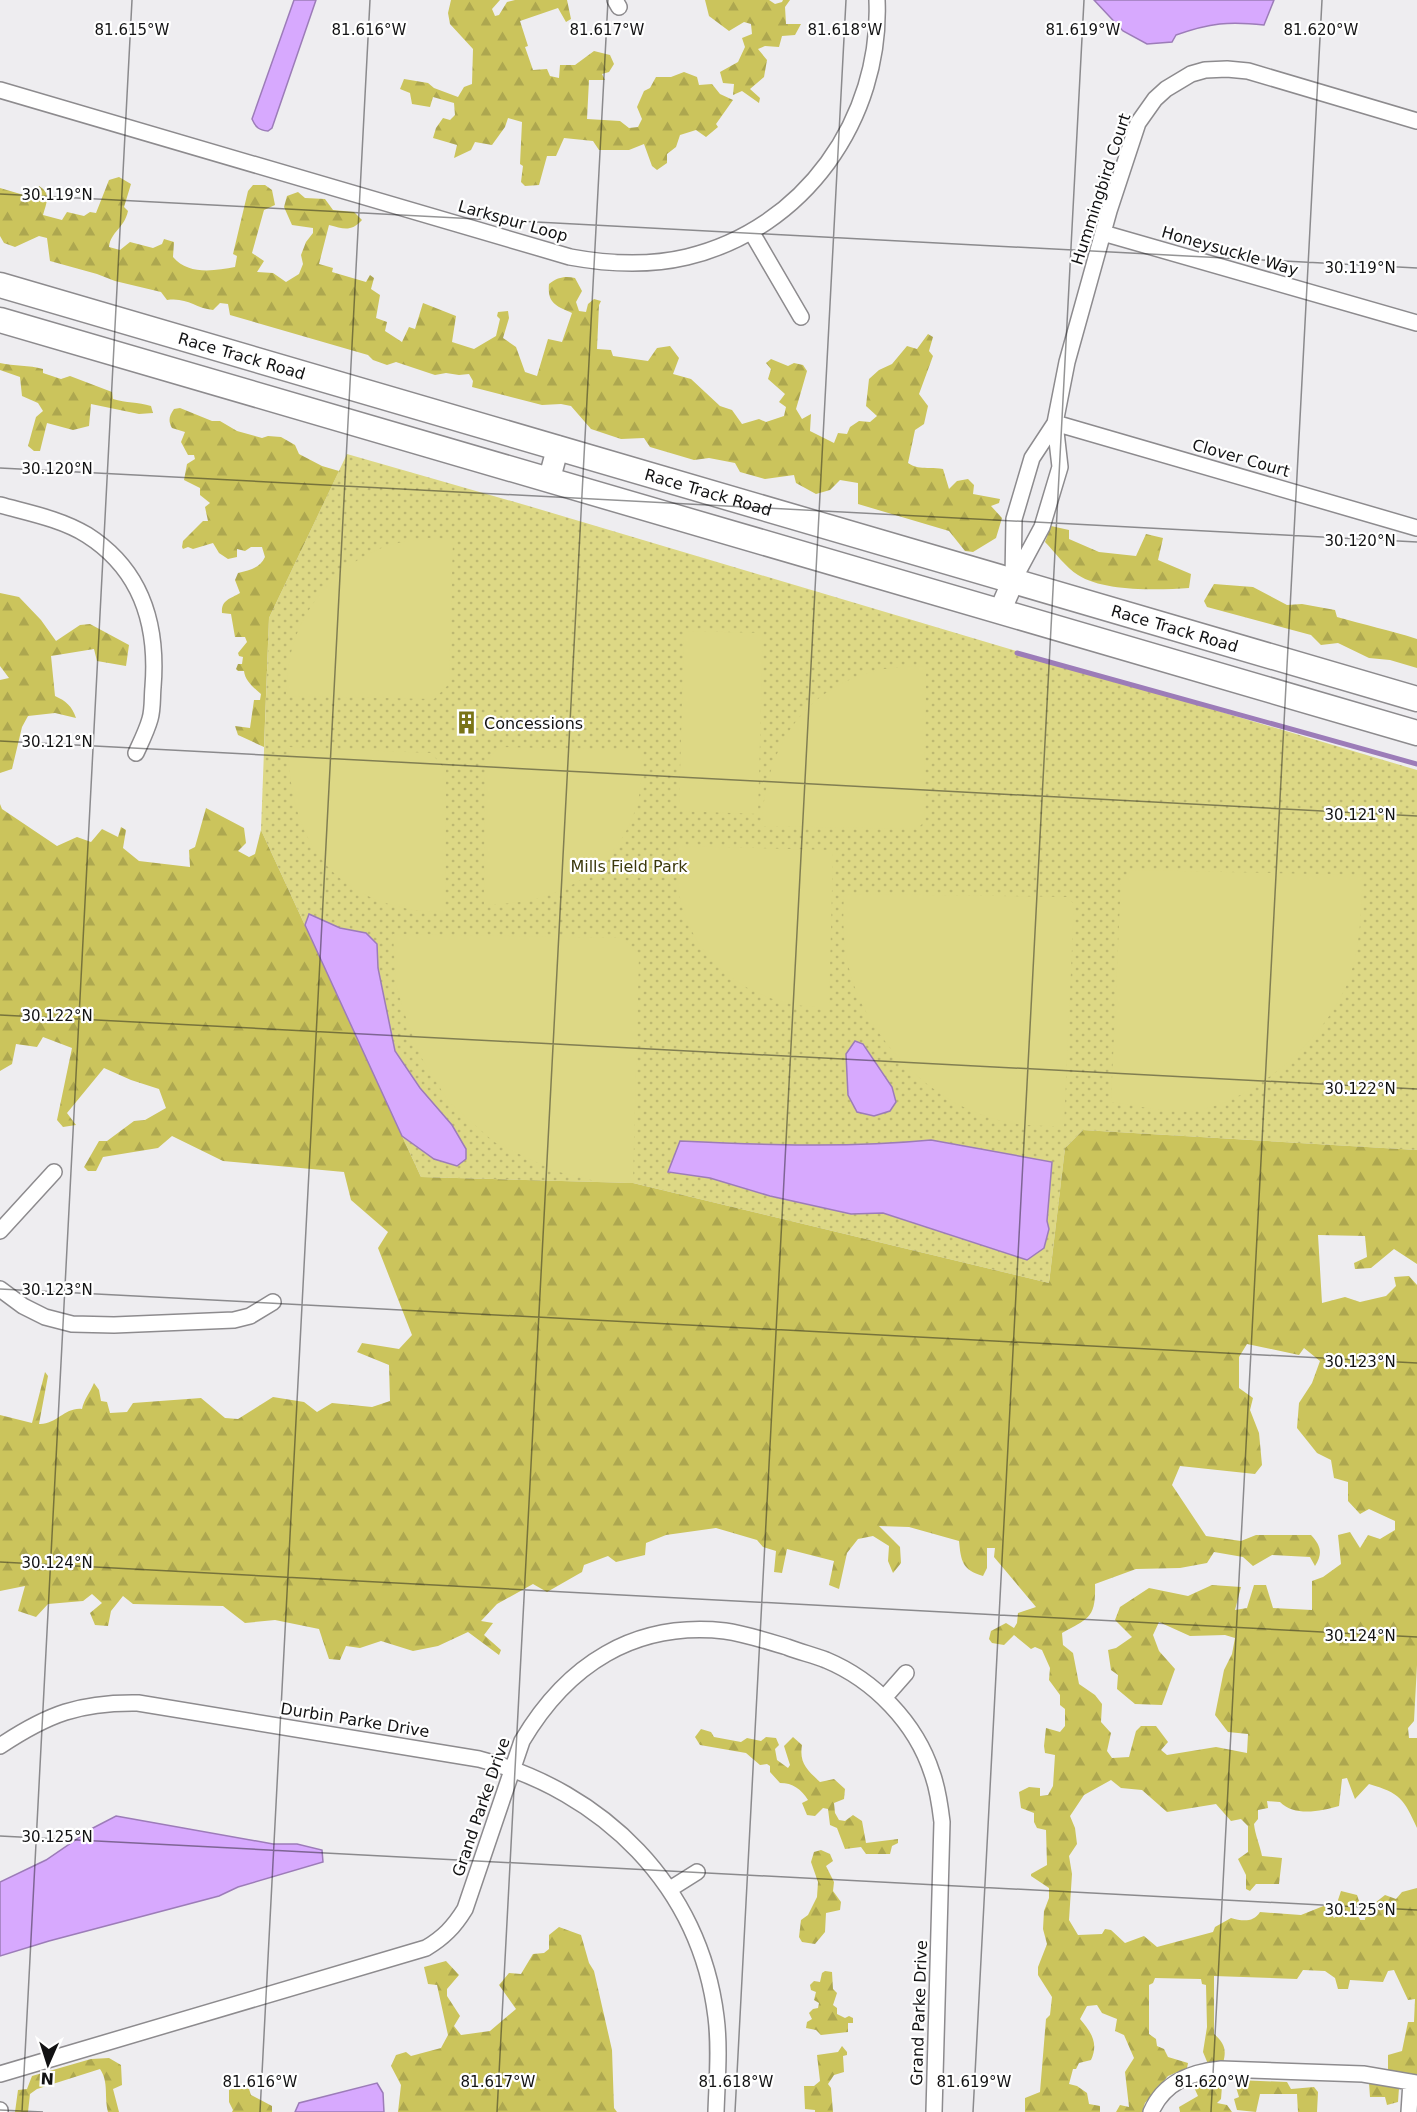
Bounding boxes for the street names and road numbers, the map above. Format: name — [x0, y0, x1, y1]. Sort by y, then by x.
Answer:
street label: Hummingbird Court — [1068, 111, 1134, 267]
street label: Larkspur Loop — [456, 196, 570, 246]
street label: Honeysuckle Way — [1159, 222, 1301, 280]
street label: Race Track Road — [176, 328, 308, 383]
street label: Clover Court — [1190, 435, 1292, 481]
street label: Race Track Road — [643, 464, 774, 520]
street label: Race Track Road — [1109, 601, 1241, 656]
street label: Durbin Parke Drive — [279, 1699, 431, 1741]
street label: Grand Parke Drive — [448, 1735, 514, 1879]
street label: Grand Parke Drive — [907, 1940, 931, 2086]

